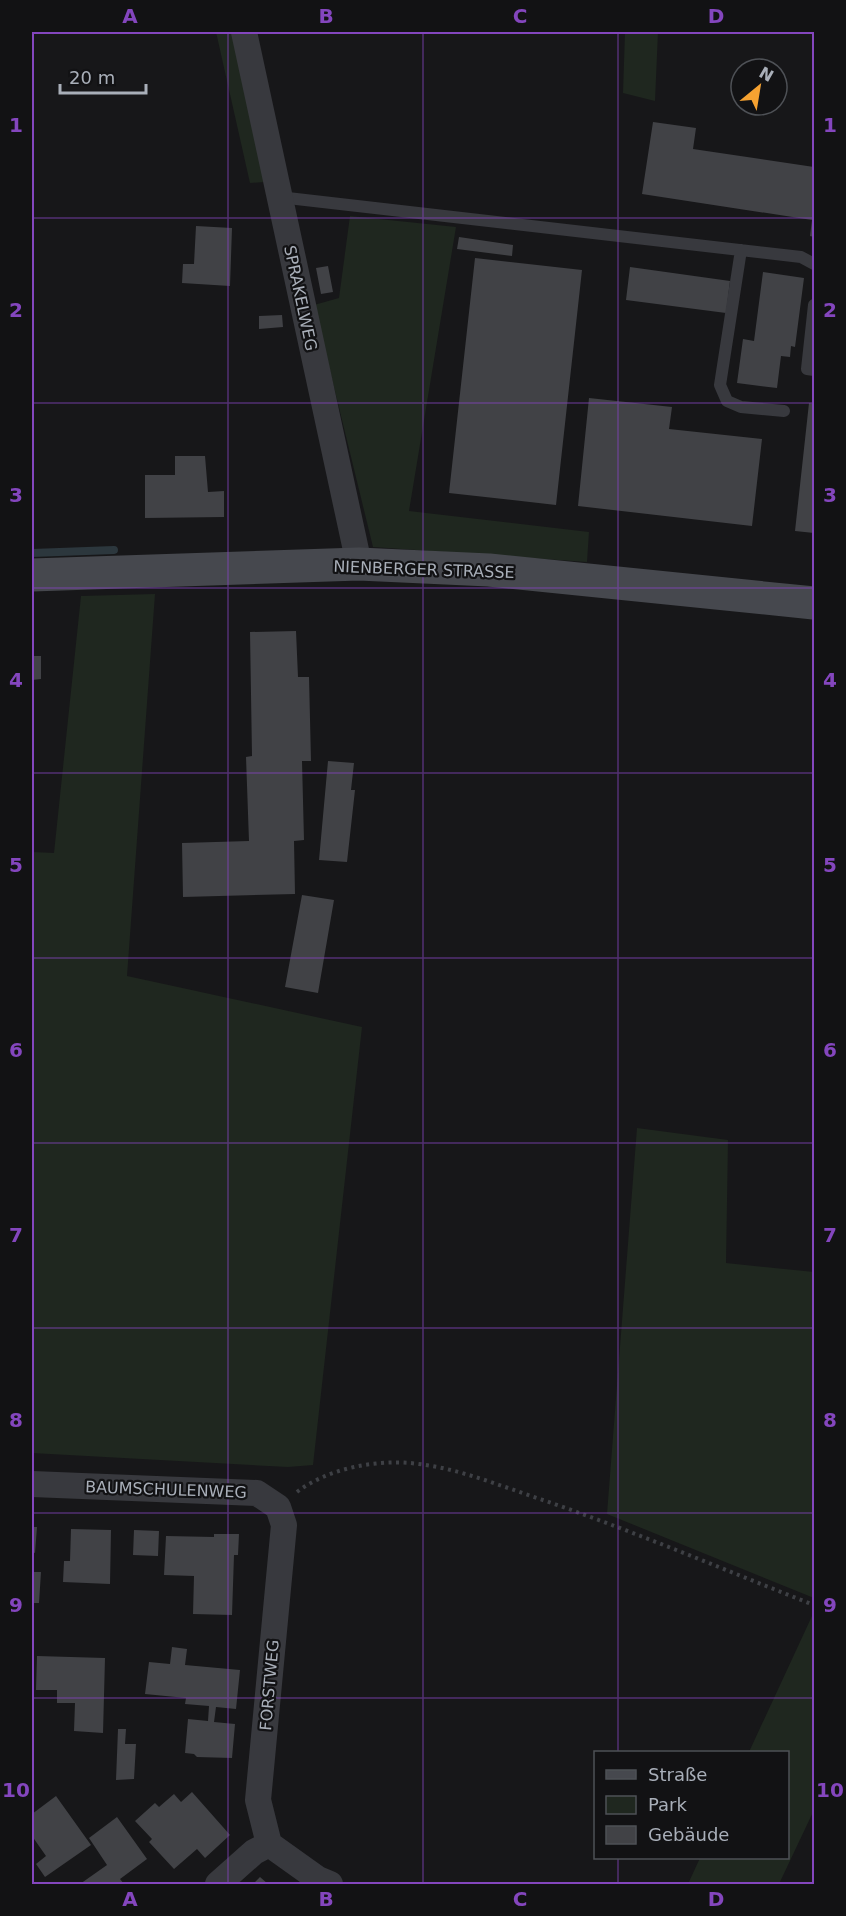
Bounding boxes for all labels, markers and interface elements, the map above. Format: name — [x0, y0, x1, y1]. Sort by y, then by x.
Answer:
text: A — [122, 4, 138, 28]
text: B — [318, 4, 334, 28]
text: C — [513, 4, 527, 28]
text: D — [708, 4, 724, 28]
scale bar — [60, 57, 146, 95]
north arrow — [729, 57, 789, 117]
text: N — [756, 63, 777, 86]
text: 20 m — [69, 67, 115, 88]
text: 1 — [9, 113, 23, 137]
text: 1 — [823, 113, 837, 137]
street label: SPRAKELWEG — [280, 244, 321, 353]
text: 2 — [9, 298, 23, 322]
text: 2 — [823, 298, 837, 322]
text: 3 — [9, 483, 23, 507]
text: 3 — [823, 483, 837, 507]
street label: NIENBERGER STRASSE — [333, 557, 515, 582]
text: 4 — [9, 668, 23, 692]
text: 4 — [823, 668, 837, 692]
text: 5 — [9, 853, 23, 877]
text: 5 — [823, 853, 837, 877]
text: 6 — [9, 1038, 23, 1062]
text: 6 — [823, 1038, 837, 1062]
text: 7 — [9, 1223, 23, 1247]
text: 7 — [823, 1223, 837, 1247]
text: 8 — [9, 1408, 23, 1432]
text: 8 — [823, 1408, 837, 1432]
street label: BAUMSCHULENWEG — [85, 1477, 247, 1502]
text: 9 — [9, 1593, 23, 1617]
text: 9 — [823, 1593, 837, 1617]
street label: FORSTWEG — [256, 1639, 283, 1731]
legend — [594, 1751, 789, 1859]
text: Straße — [648, 1764, 707, 1785]
text: 10 — [2, 1778, 30, 1802]
text: 10 — [816, 1778, 844, 1802]
text: Park — [648, 1794, 687, 1815]
text: Gebäude — [648, 1824, 729, 1845]
text: A — [122, 1887, 138, 1911]
text: B — [318, 1887, 334, 1911]
text: C — [513, 1887, 527, 1911]
text: D — [708, 1887, 724, 1911]

